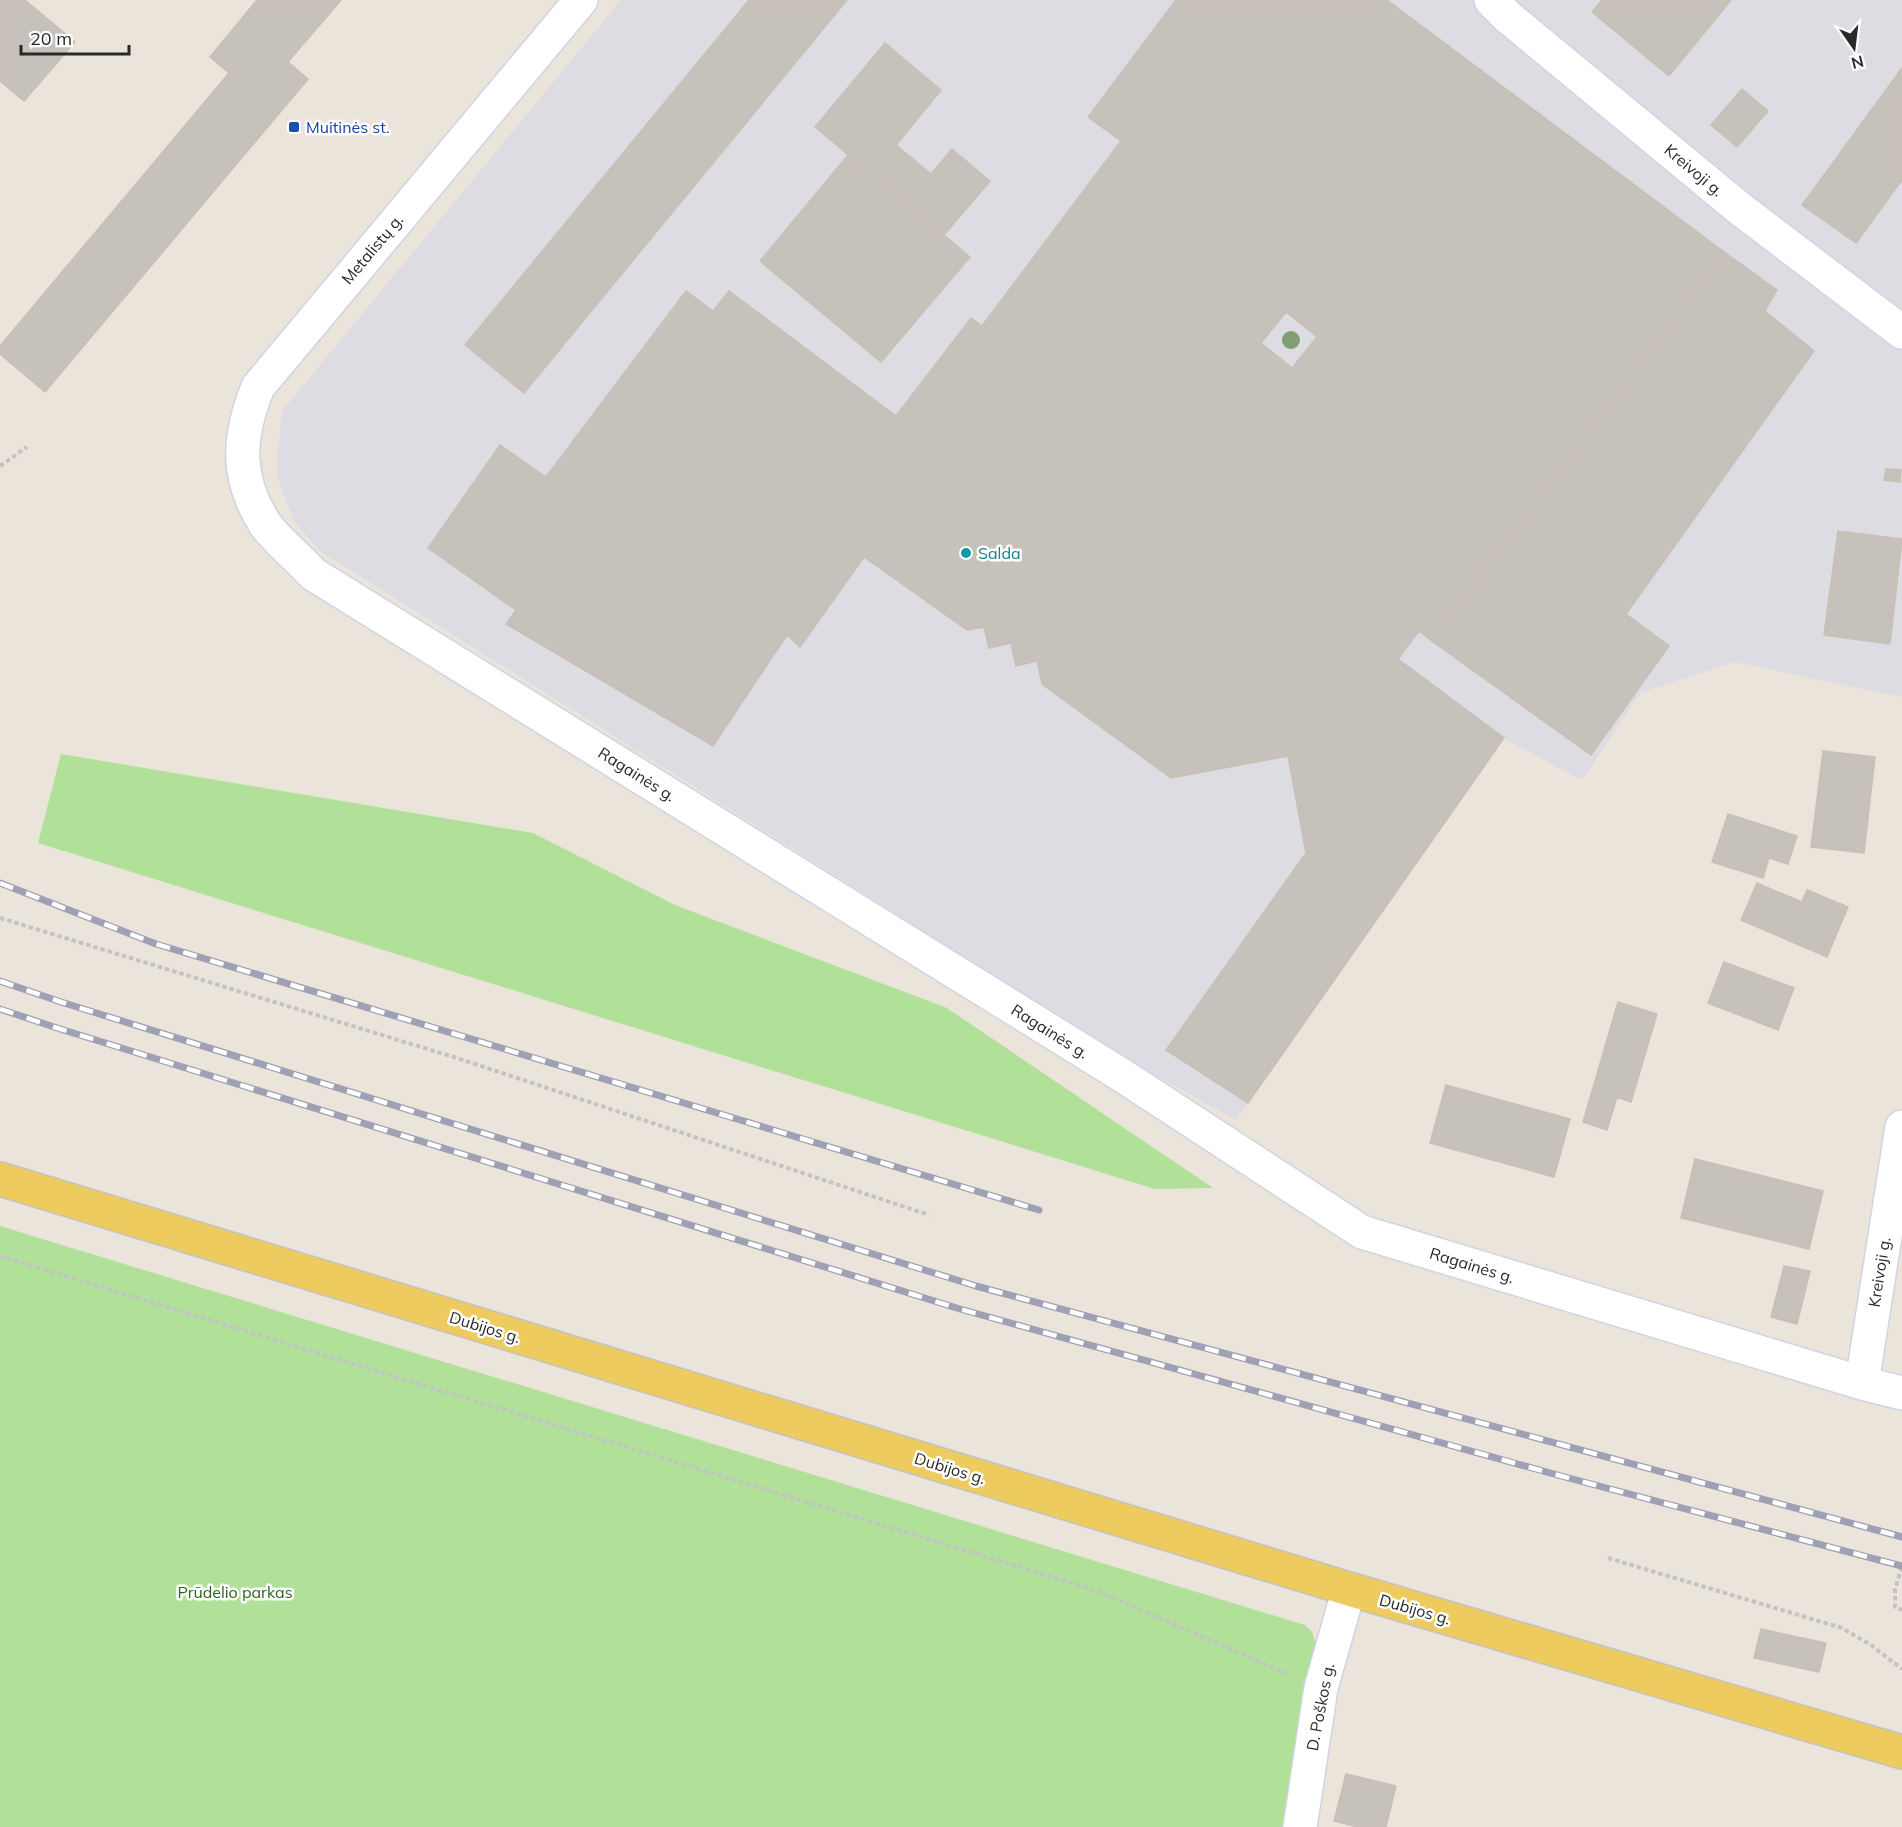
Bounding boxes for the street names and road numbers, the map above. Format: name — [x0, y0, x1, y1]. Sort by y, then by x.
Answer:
street label: Kreivoji g. — [1660, 140, 1728, 200]
street label: Metalistų g. — [337, 210, 407, 288]
street label: Ragainės g. — [595, 742, 679, 806]
street label: Ragainės g. — [1008, 999, 1092, 1063]
street label: Kreivoji g. — [1864, 1235, 1894, 1309]
street label: Ragainės g. — [1427, 1243, 1517, 1287]
street label: Dubijos g. — [447, 1307, 523, 1347]
street label: Dubijos g. — [912, 1448, 988, 1488]
street label: Dubijos g. — [1377, 1589, 1453, 1629]
street label: D. Poškos g. — [1302, 1661, 1338, 1753]

